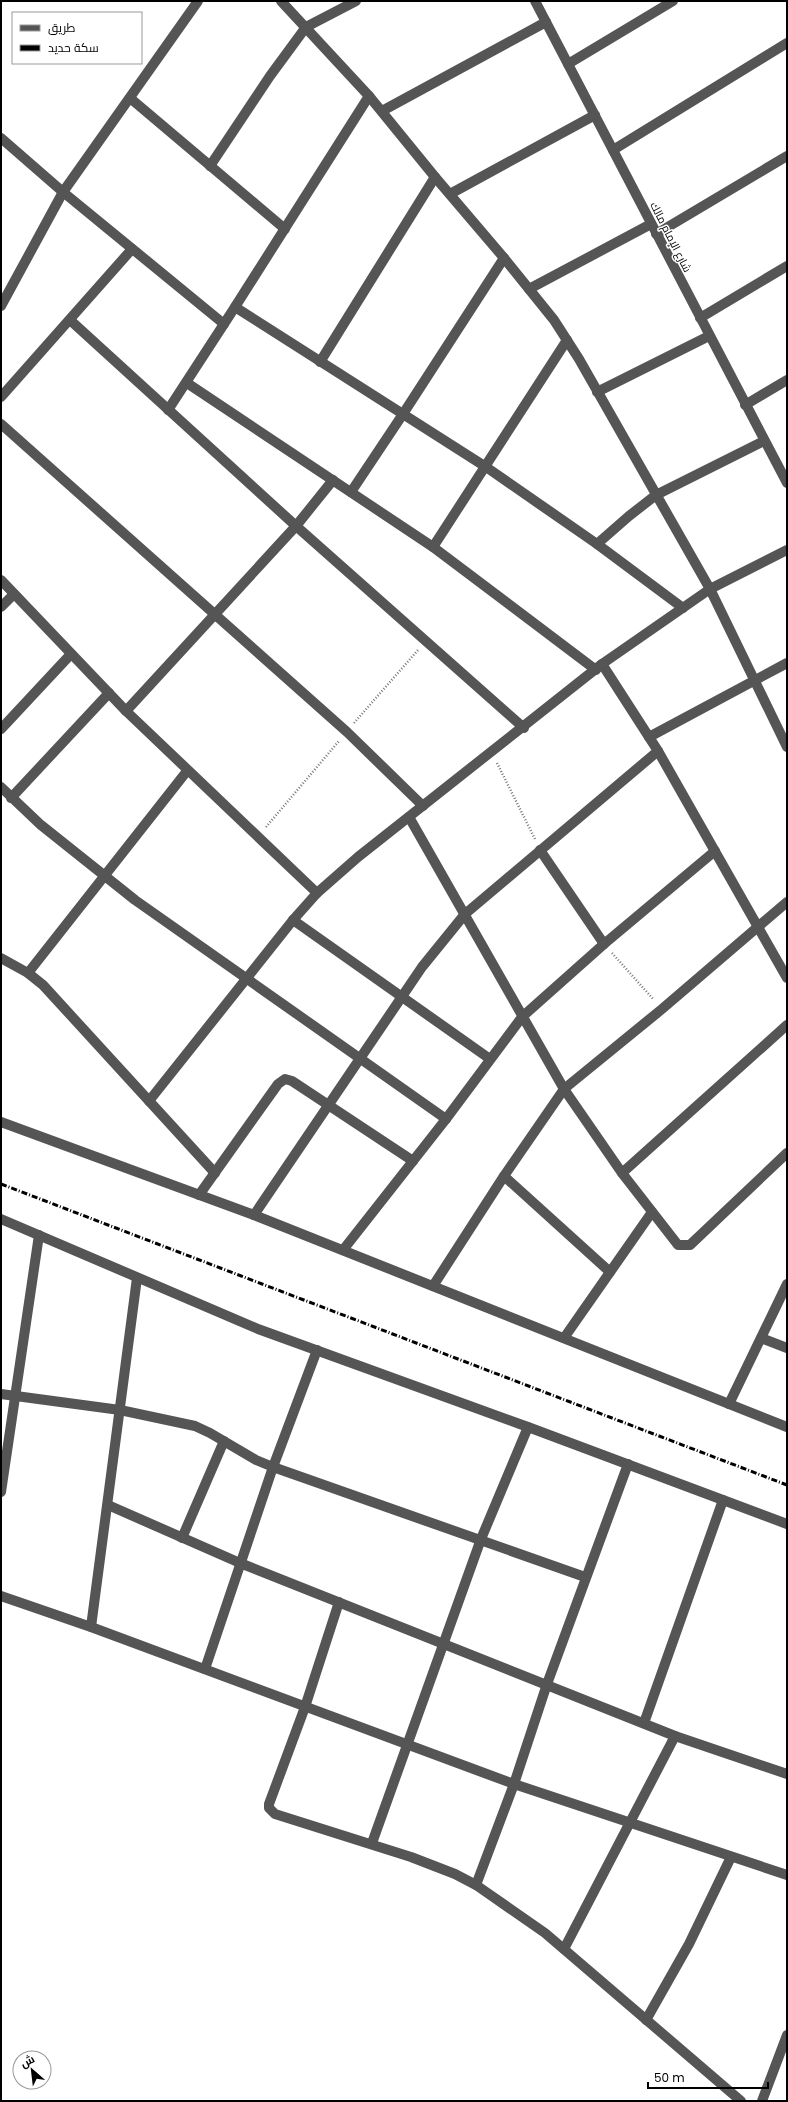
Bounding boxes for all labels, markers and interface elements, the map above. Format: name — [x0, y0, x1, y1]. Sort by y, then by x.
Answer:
legend — [12, 12, 142, 64]
text: طريق — [48, 19, 76, 36]
text: سكة حديد — [48, 39, 99, 56]
street label: شارع الإمام مالك — [646, 199, 696, 275]
north arrow — [12, 2050, 52, 2090]
text: ش — [17, 2051, 37, 2072]
scale bar — [648, 2064, 768, 2090]
text: 50 m — [654, 2069, 685, 2086]

